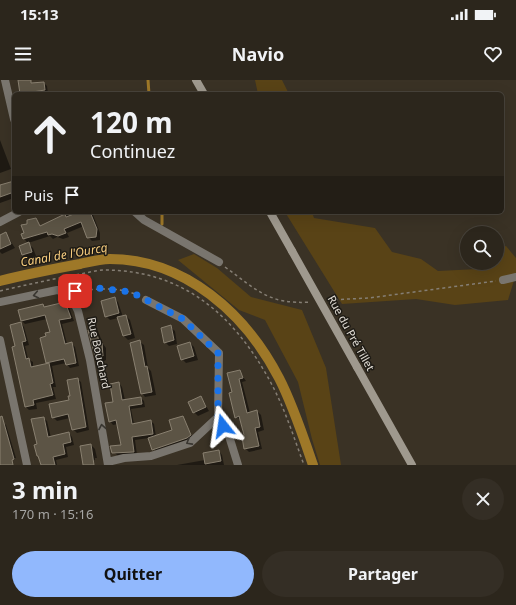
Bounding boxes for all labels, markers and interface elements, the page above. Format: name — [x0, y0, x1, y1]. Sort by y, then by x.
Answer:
text: 15:13 — [20, 4, 59, 24]
text: Navio — [232, 42, 284, 66]
icon: menu — [12, 43, 34, 65]
icon: heart — [482, 43, 504, 65]
text: 120 m — [90, 103, 173, 141]
icon: ahead — [24, 108, 76, 160]
text: Continuez — [90, 139, 175, 163]
icon: arrive — [61, 184, 83, 206]
text: Puis — [24, 185, 53, 205]
map controls — [460, 226, 504, 270]
button: search — [460, 226, 504, 270]
water label: Canal de l'Ourcq — [19, 238, 109, 271]
pin — [58, 274, 92, 308]
icon: arrive — [64, 280, 86, 302]
one-way arrow — [33, 290, 39, 298]
street label: Rue du Pré Tillet — [325, 292, 378, 373]
street label: Rue Bouchard — [85, 316, 114, 390]
position arrow — [202, 405, 244, 447]
one-way arrow — [98, 423, 107, 430]
one-way arrow — [186, 437, 193, 445]
text: 3 min — [12, 473, 78, 506]
button: close — [462, 478, 504, 520]
text: 170 m · 15:16 — [12, 505, 93, 523]
button: Quitter — [12, 551, 254, 597]
button: Partager — [262, 551, 504, 597]

